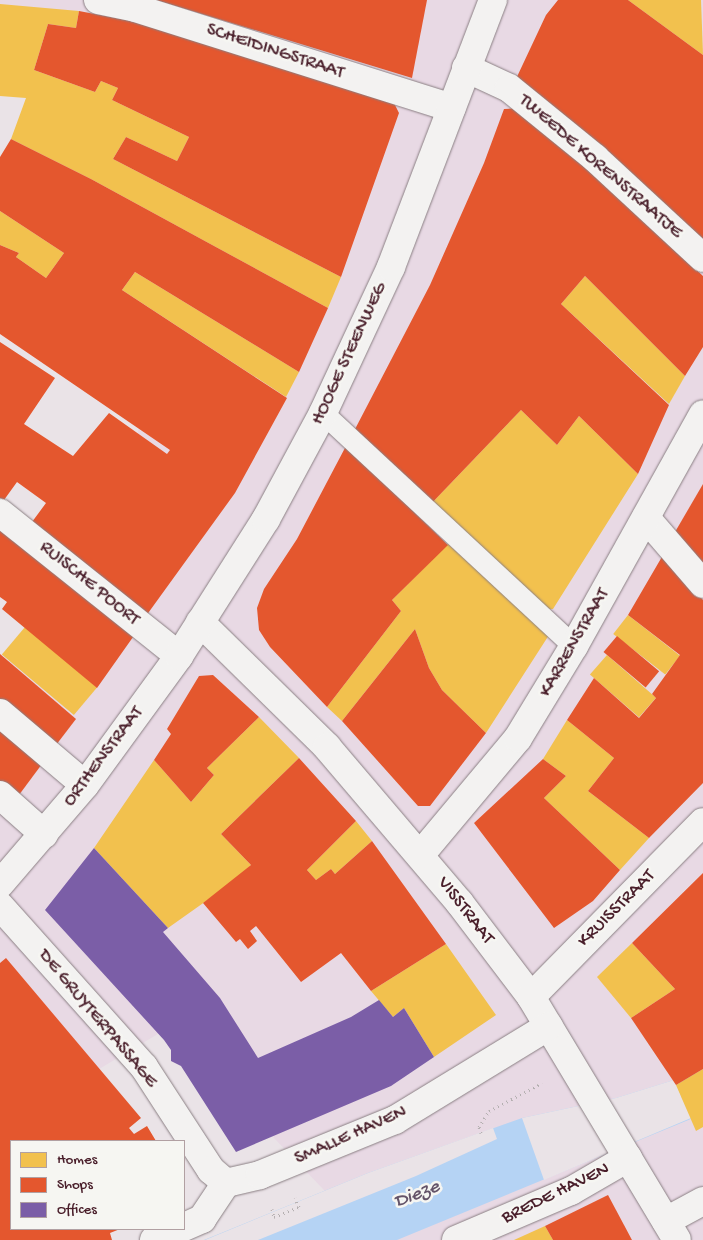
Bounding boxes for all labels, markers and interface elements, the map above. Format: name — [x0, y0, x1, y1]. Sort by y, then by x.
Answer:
street label: SCHEIDINGSTRAAT — [203, 19, 347, 85]
street label: TWEEDE KORENSTRAATJE — [513, 90, 687, 244]
street label: HOOGE STEENWEG — [307, 279, 393, 429]
street label: RUISCHE POORT — [34, 537, 144, 631]
street label: KARRENSTRAAT — [535, 585, 615, 701]
street label: ORTHENSTRAAT — [59, 702, 149, 812]
street label: KRUISSTRAAT — [573, 865, 661, 953]
street label: VISSTRAAT — [431, 873, 499, 949]
street label: DE GRUYTERPASSAGE — [32, 945, 162, 1093]
street label: SMALLE HAVEN — [291, 1101, 411, 1171]
legend — [10, 1140, 185, 1230]
text: Homes — [57, 1151, 97, 1169]
street label: BREDE HAVEN — [498, 1158, 614, 1230]
water label: Dieze — [391, 1175, 443, 1215]
text: Shops — [57, 1176, 93, 1194]
text: Offices — [57, 1201, 97, 1219]

